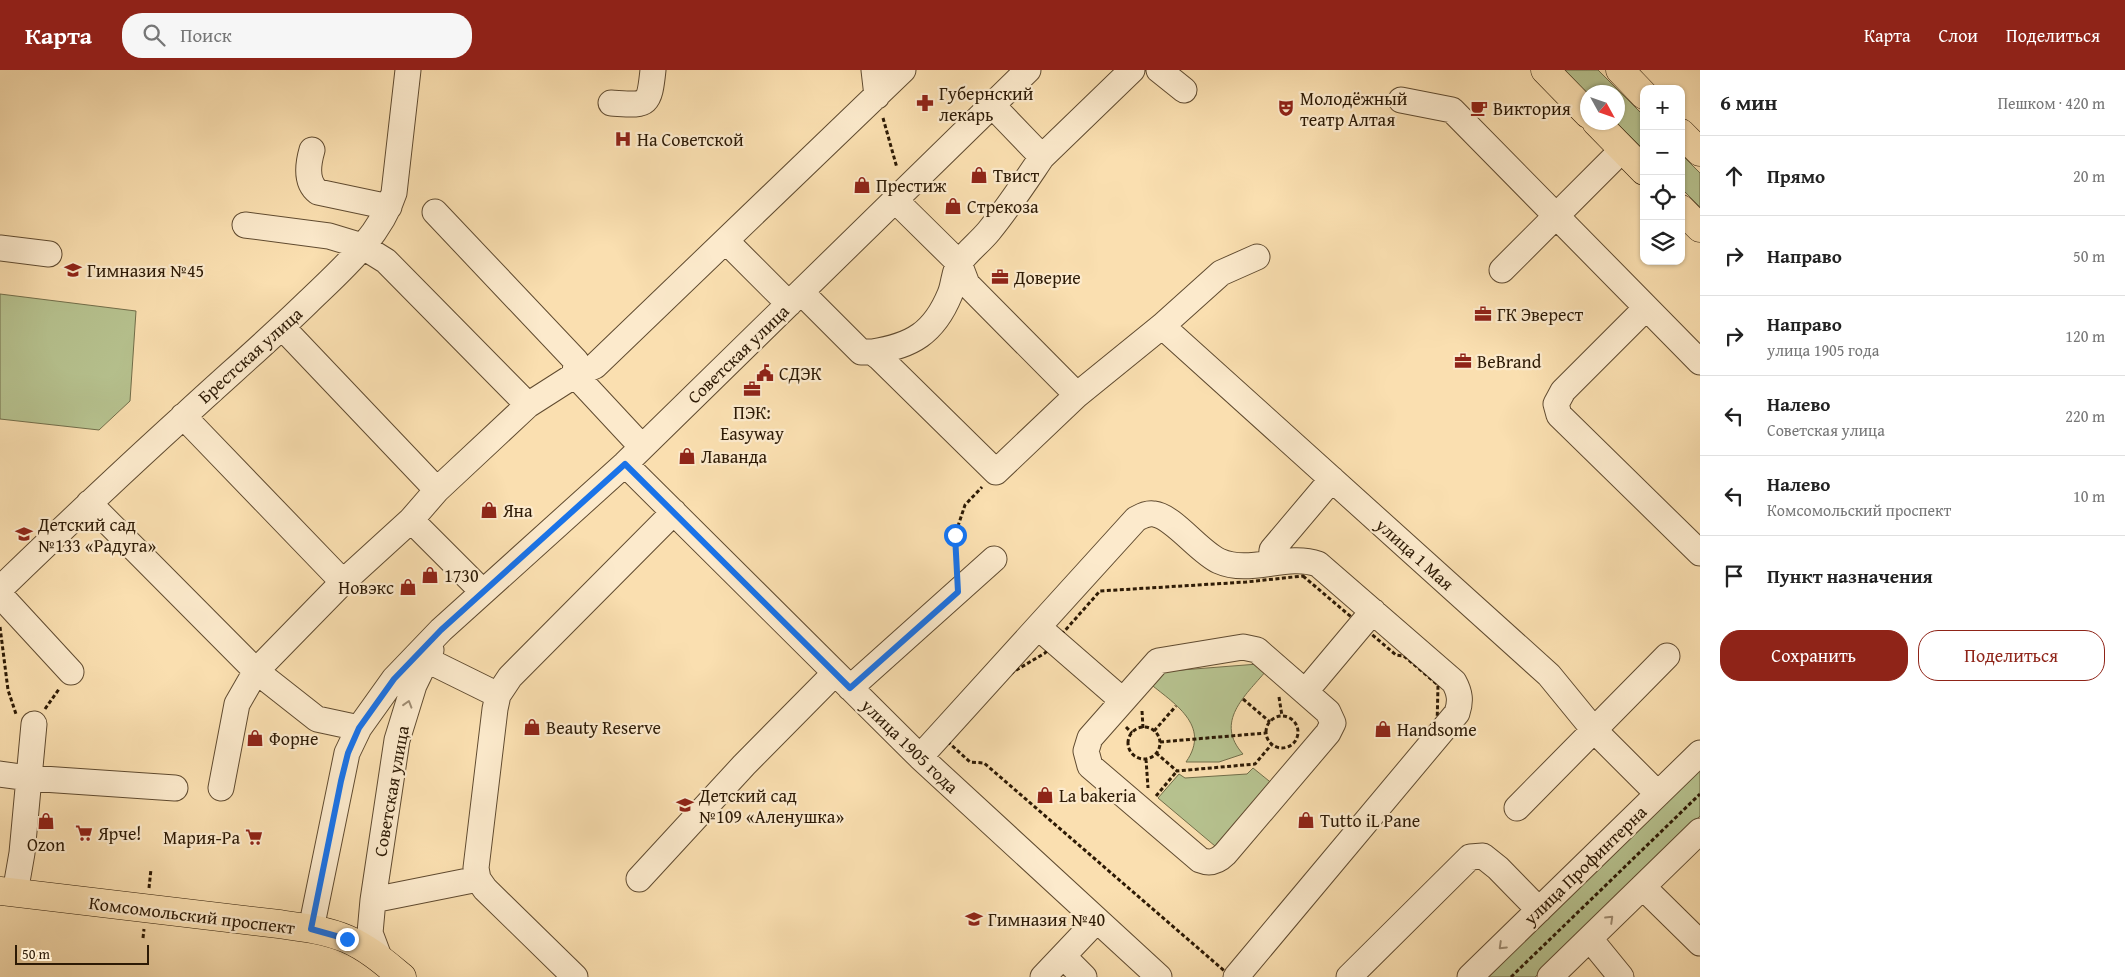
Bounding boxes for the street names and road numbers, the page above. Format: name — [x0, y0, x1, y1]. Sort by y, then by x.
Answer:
street label: Советская улица — [681, 298, 795, 410]
street label: Брестская улица — [192, 300, 309, 409]
street label: улица 1 Мая — [1369, 511, 1460, 596]
street label: улица 1905 года — [854, 692, 965, 800]
street label: Советская улица — [366, 723, 416, 859]
street label: улица Профинтерна — [1517, 799, 1653, 932]
street label: Комсомольский проспект — [88, 889, 297, 941]

